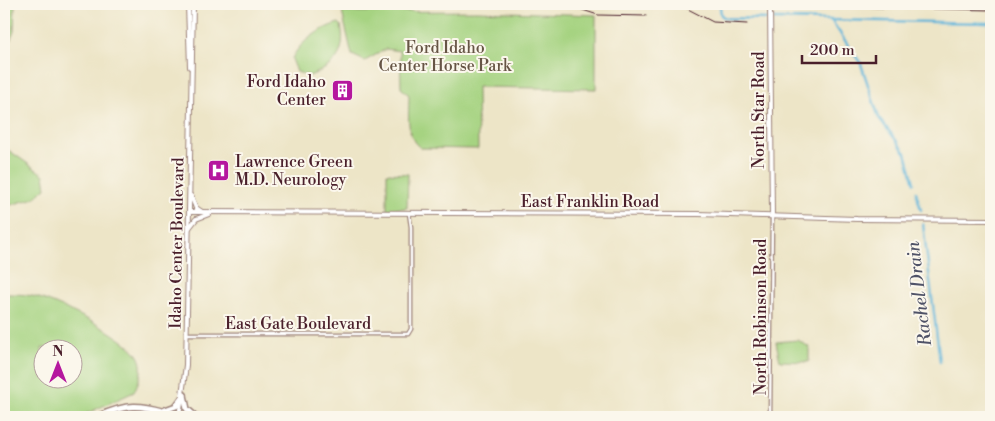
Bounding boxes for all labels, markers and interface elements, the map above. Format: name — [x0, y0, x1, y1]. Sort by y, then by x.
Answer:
scale bar — [802, 32, 876, 64]
park label: Ford Idaho Center Horse Park — [379, 38, 513, 76]
text: 200 m — [810, 41, 855, 60]
street label: North Star Road — [749, 51, 769, 169]
place label: Ford Idaho Center — [247, 72, 326, 110]
building icon: Ford Idaho Center — [330, 78, 354, 102]
place label: Lawrence Green M.D. Neurology — [235, 152, 353, 190]
street label: Idaho Center Boulevard — [166, 157, 188, 329]
hospital icon: Lawrence Green M.D. Neurology — [207, 158, 231, 182]
street label: East Franklin Road — [521, 192, 659, 212]
street label: North Robinson Road — [751, 239, 771, 395]
water label: Rachel Drain — [902, 239, 937, 349]
street label: East Gate Boulevard — [225, 314, 371, 334]
north arrow — [32, 338, 82, 388]
text: N — [52, 343, 64, 361]

